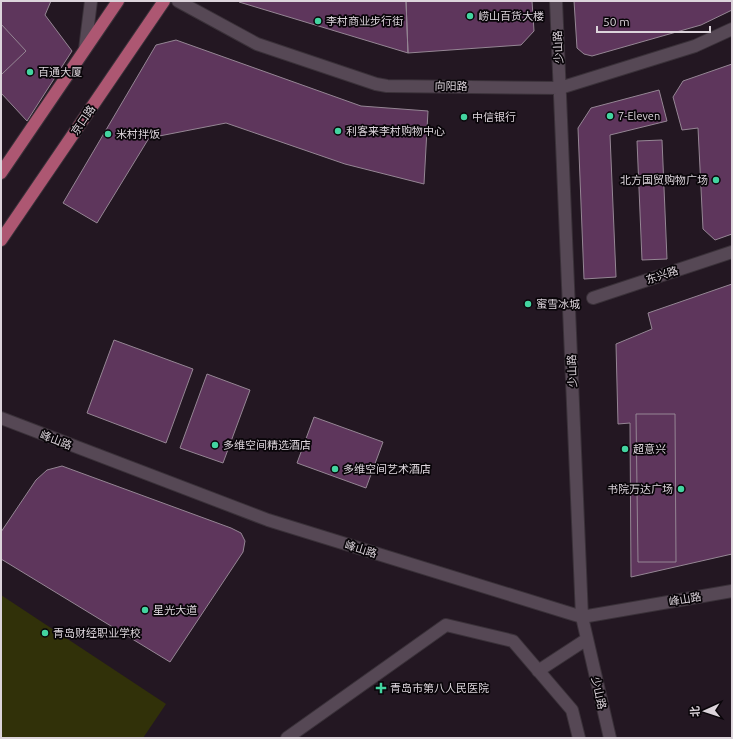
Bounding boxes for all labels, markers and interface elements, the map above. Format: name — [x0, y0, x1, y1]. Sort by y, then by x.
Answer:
scale bar — [597, 8, 710, 34]
place label: 崂山百货大楼 — [478, 10, 544, 22]
marker: 崂山百货大楼 — [465, 11, 475, 21]
place label: 李村商业步行街 — [326, 15, 403, 27]
text: 50 m — [603, 15, 630, 28]
marker: 李村商业步行街 — [313, 16, 323, 26]
street label: 少山路 — [551, 30, 565, 64]
place label: 百通大厦 — [38, 66, 82, 78]
marker: 百通大厦 — [25, 67, 35, 77]
street label: 向阳路 — [434, 80, 468, 92]
street label: 京口路 — [69, 103, 97, 137]
place label: 7-Eleven — [618, 110, 660, 122]
place label: 中信银行 — [472, 111, 516, 123]
marker: 7-Eleven — [605, 111, 615, 121]
marker: 中信银行 — [459, 112, 469, 122]
place label: 利客来李村购物中心 — [346, 125, 445, 137]
marker: 利客来李村购物中心 — [333, 126, 343, 136]
place label: 米村拌饭 — [116, 128, 160, 140]
marker: 米村拌饭 — [103, 129, 113, 139]
place label: 北方国贸购物广场 — [620, 174, 708, 186]
marker: 北方国贸购物广场 — [711, 175, 721, 185]
street label: 东兴路 — [644, 264, 680, 286]
place label: 蜜雪冰城 — [536, 298, 580, 310]
marker: 蜜雪冰城 — [523, 299, 533, 309]
street label: 少山路 — [565, 354, 579, 388]
street label: 峰山路 — [38, 428, 74, 452]
place label: 多维空间精选酒店 — [223, 439, 311, 451]
marker: 多维空间精选酒店 — [210, 440, 220, 450]
place label: 超意兴 — [633, 443, 666, 455]
marker: 超意兴 — [620, 444, 630, 454]
place label: 多维空间艺术酒店 — [343, 463, 431, 475]
marker: 多维空间艺术酒店 — [330, 464, 340, 474]
place label: 书院万达广场 — [607, 483, 673, 495]
marker: 书院万达广场 — [676, 484, 686, 494]
street label: 峰山路 — [343, 538, 379, 560]
street label: 峰山路 — [668, 590, 702, 608]
place label: 星光大道 — [153, 604, 197, 616]
marker: 星光大道 — [140, 605, 150, 615]
place label: 青岛财经职业学校 — [53, 627, 141, 639]
marker: 青岛财经职业学校 — [40, 628, 50, 638]
street label: 少山路 — [589, 676, 609, 710]
marker: 青岛市第八人民医院 — [375, 682, 387, 694]
place label: 青岛市第八人民医院 — [390, 682, 489, 694]
north arrow — [685, 691, 725, 731]
text: 北 — [689, 706, 701, 717]

